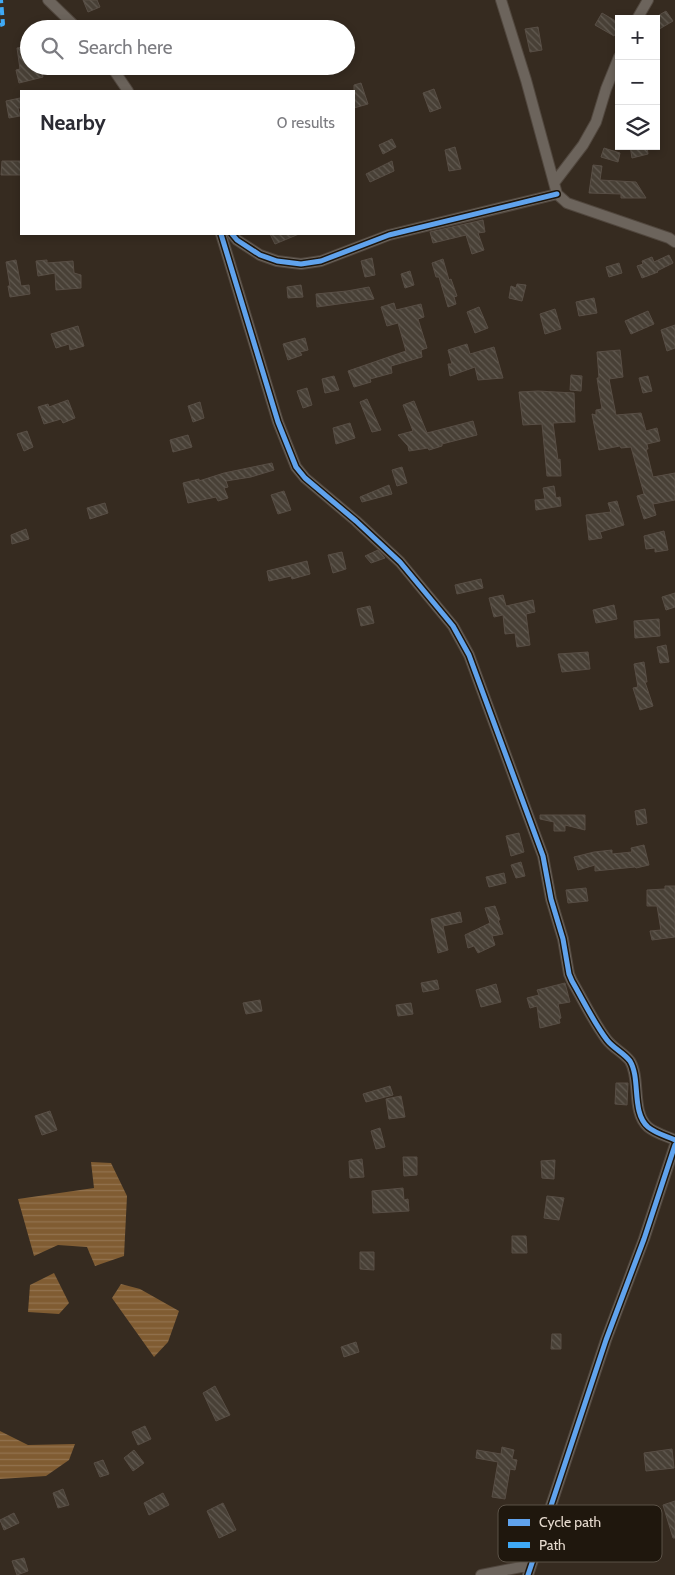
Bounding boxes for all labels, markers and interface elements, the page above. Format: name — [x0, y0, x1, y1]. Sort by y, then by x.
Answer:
map controls — [615, 15, 660, 150]
button: + — [615, 15, 660, 60]
search box — [20, 20, 355, 75]
icon: search — [38, 34, 66, 62]
text: Search here — [78, 36, 172, 59]
button: − — [615, 60, 660, 105]
button: layers — [615, 105, 660, 150]
text: Nearby — [40, 110, 106, 135]
text: 0 results — [276, 113, 335, 132]
legend — [498, 1505, 662, 1562]
text: Cycle path — [539, 1513, 601, 1531]
text: Path — [539, 1536, 566, 1554]

